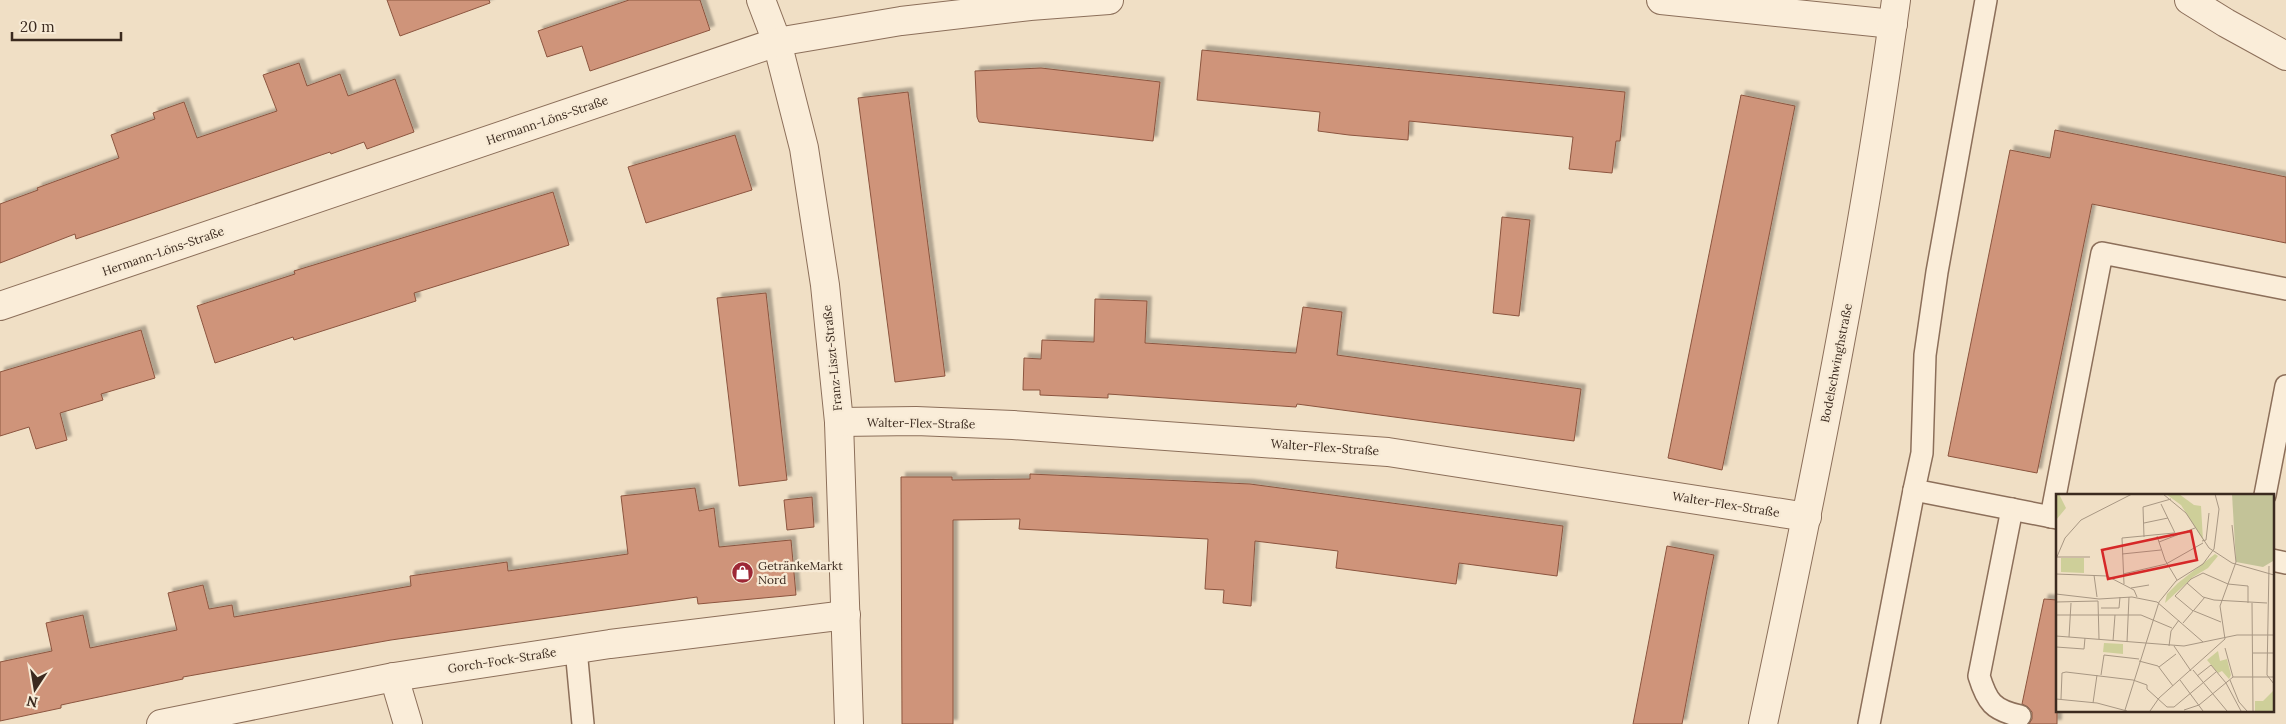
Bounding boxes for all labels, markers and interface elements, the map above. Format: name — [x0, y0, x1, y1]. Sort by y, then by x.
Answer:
scale bar — [12, 10, 121, 42]
text: 20 m — [20, 17, 55, 36]
street label: Hermann-Löns-Straße — [484, 92, 610, 148]
street label: Hermann-Löns-Straße — [100, 223, 226, 279]
street label: Bodelschwinghstraße — [1817, 302, 1855, 424]
street label: Franz-Liszt-Straße — [819, 304, 845, 412]
street label: Walter-Flex-Straße — [867, 415, 976, 431]
street label: Walter-Flex-Straße — [1270, 436, 1380, 458]
street label: Walter-Flex-Straße — [1671, 488, 1781, 520]
inset map — [2056, 494, 2274, 712]
place label: GetränkeMarkt Nord — [758, 558, 843, 587]
shop icon: GetränkeMarkt Nord — [730, 560, 754, 584]
street label: Gorch-Fock-Straße — [447, 644, 558, 676]
north arrow — [10, 664, 60, 714]
text: N — [25, 692, 39, 712]

